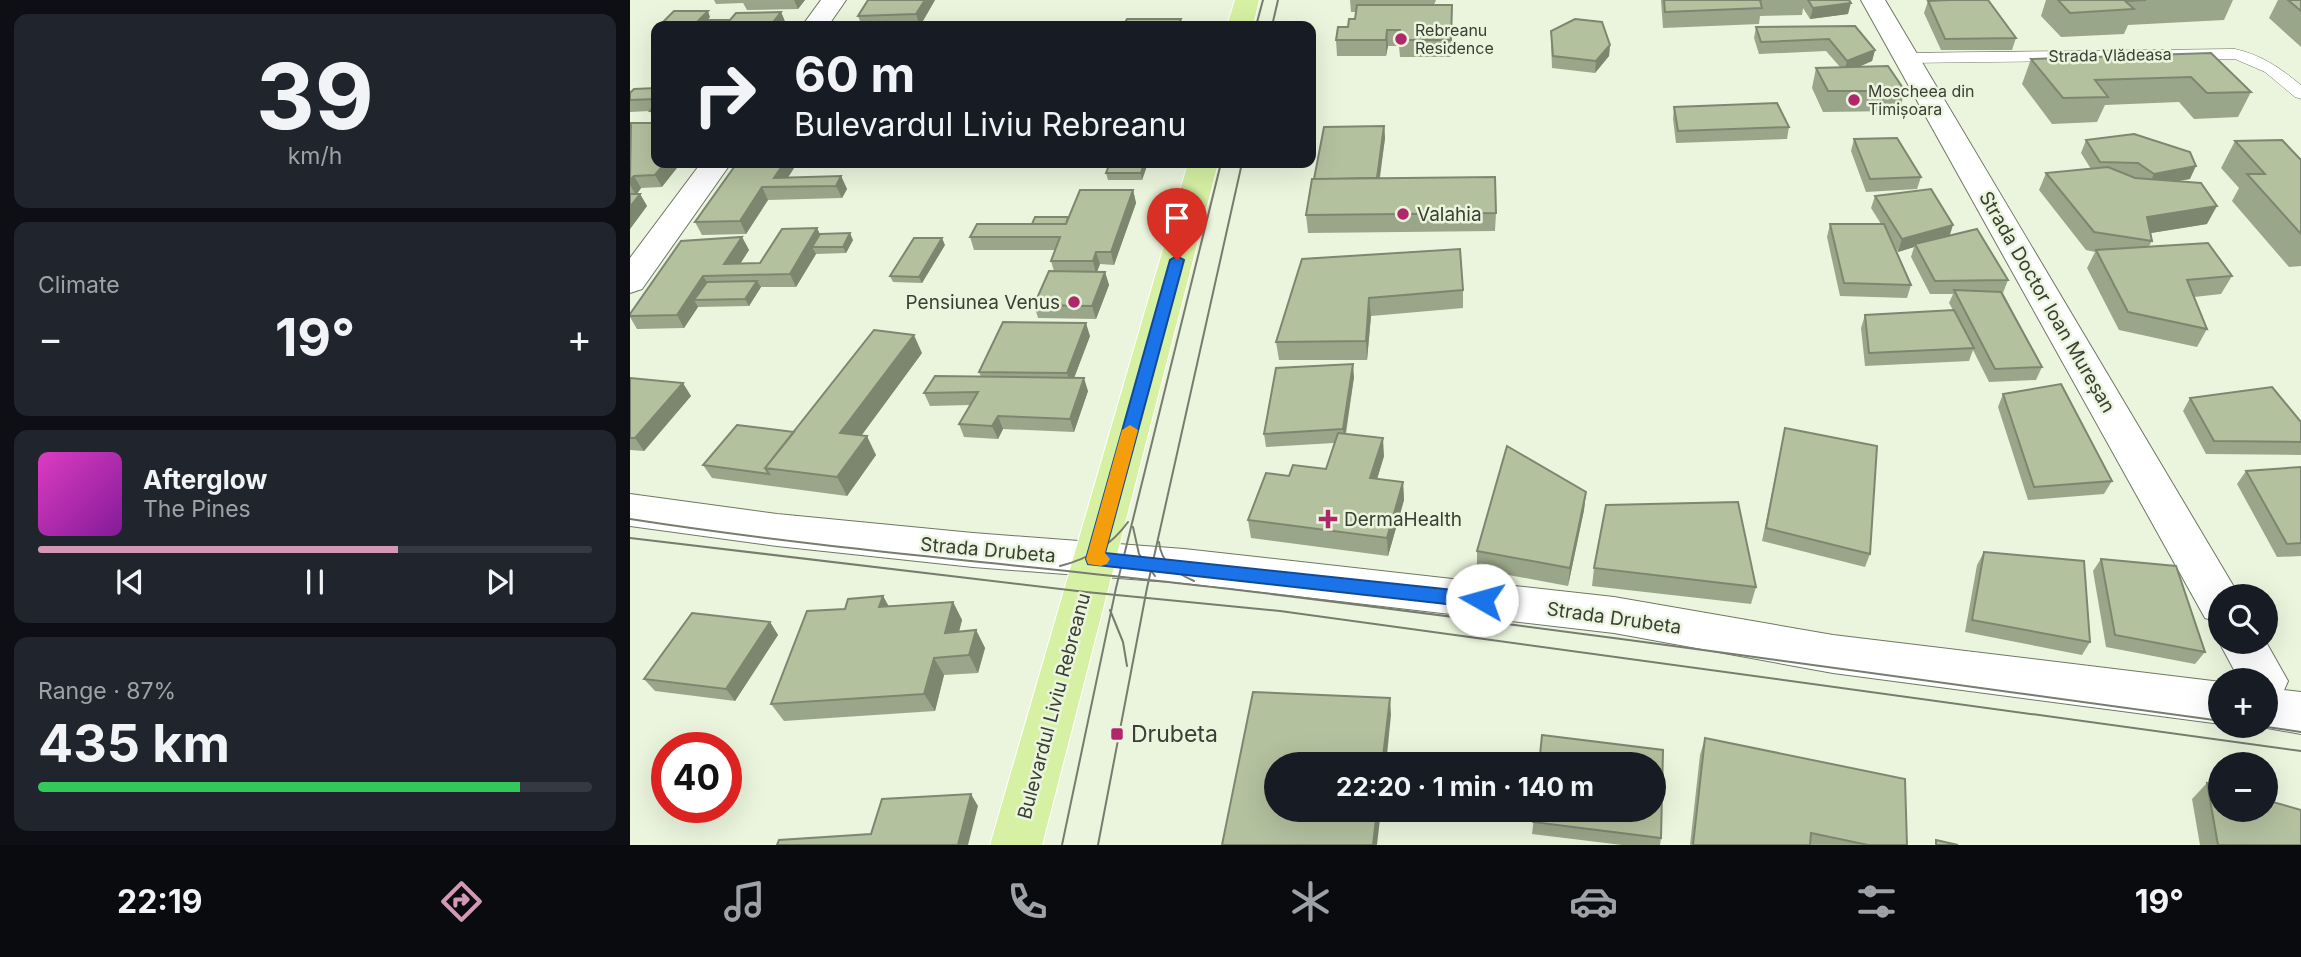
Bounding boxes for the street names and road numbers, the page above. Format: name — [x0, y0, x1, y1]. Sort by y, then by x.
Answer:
street label: Strada Vlădeasa — [2048, 44, 2172, 66]
street label: Strada Doctor Ioan Mureșan — [1974, 187, 2120, 417]
street label: Strada Drubeta — [919, 533, 1057, 567]
street label: Bulevardul Liviu Rebreanu — [1013, 591, 1095, 821]
street label: Strada Drubeta — [1545, 597, 1683, 639]

